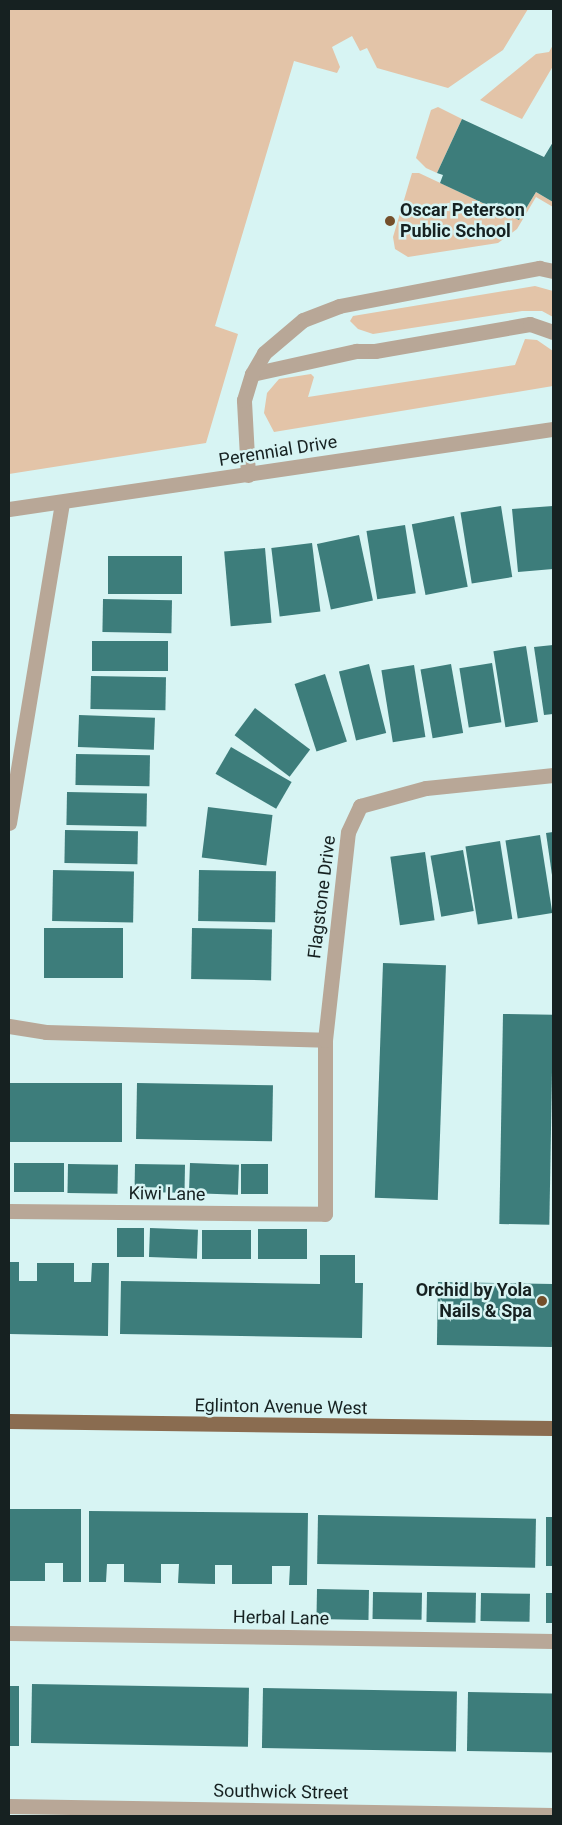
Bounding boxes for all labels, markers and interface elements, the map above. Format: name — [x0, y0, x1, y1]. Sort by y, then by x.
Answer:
place label: Oscar Peterson Public School — [400, 200, 525, 242]
marker: Oscar Peterson Public School — [384, 215, 396, 227]
street label: Perennial Drive — [217, 431, 339, 471]
street label: Flagstone Drive — [304, 834, 340, 960]
street label: Kiwi Lane — [128, 1183, 206, 1205]
place label: Orchid by Yola Nails & Spa — [416, 1280, 532, 1322]
marker: Orchid by Yola Nails & Spa — [536, 1295, 548, 1307]
street label: Eglinton Avenue West — [194, 1395, 368, 1419]
street label: Herbal Lane — [233, 1606, 329, 1630]
street label: Southwick Street — [213, 1780, 349, 1804]

